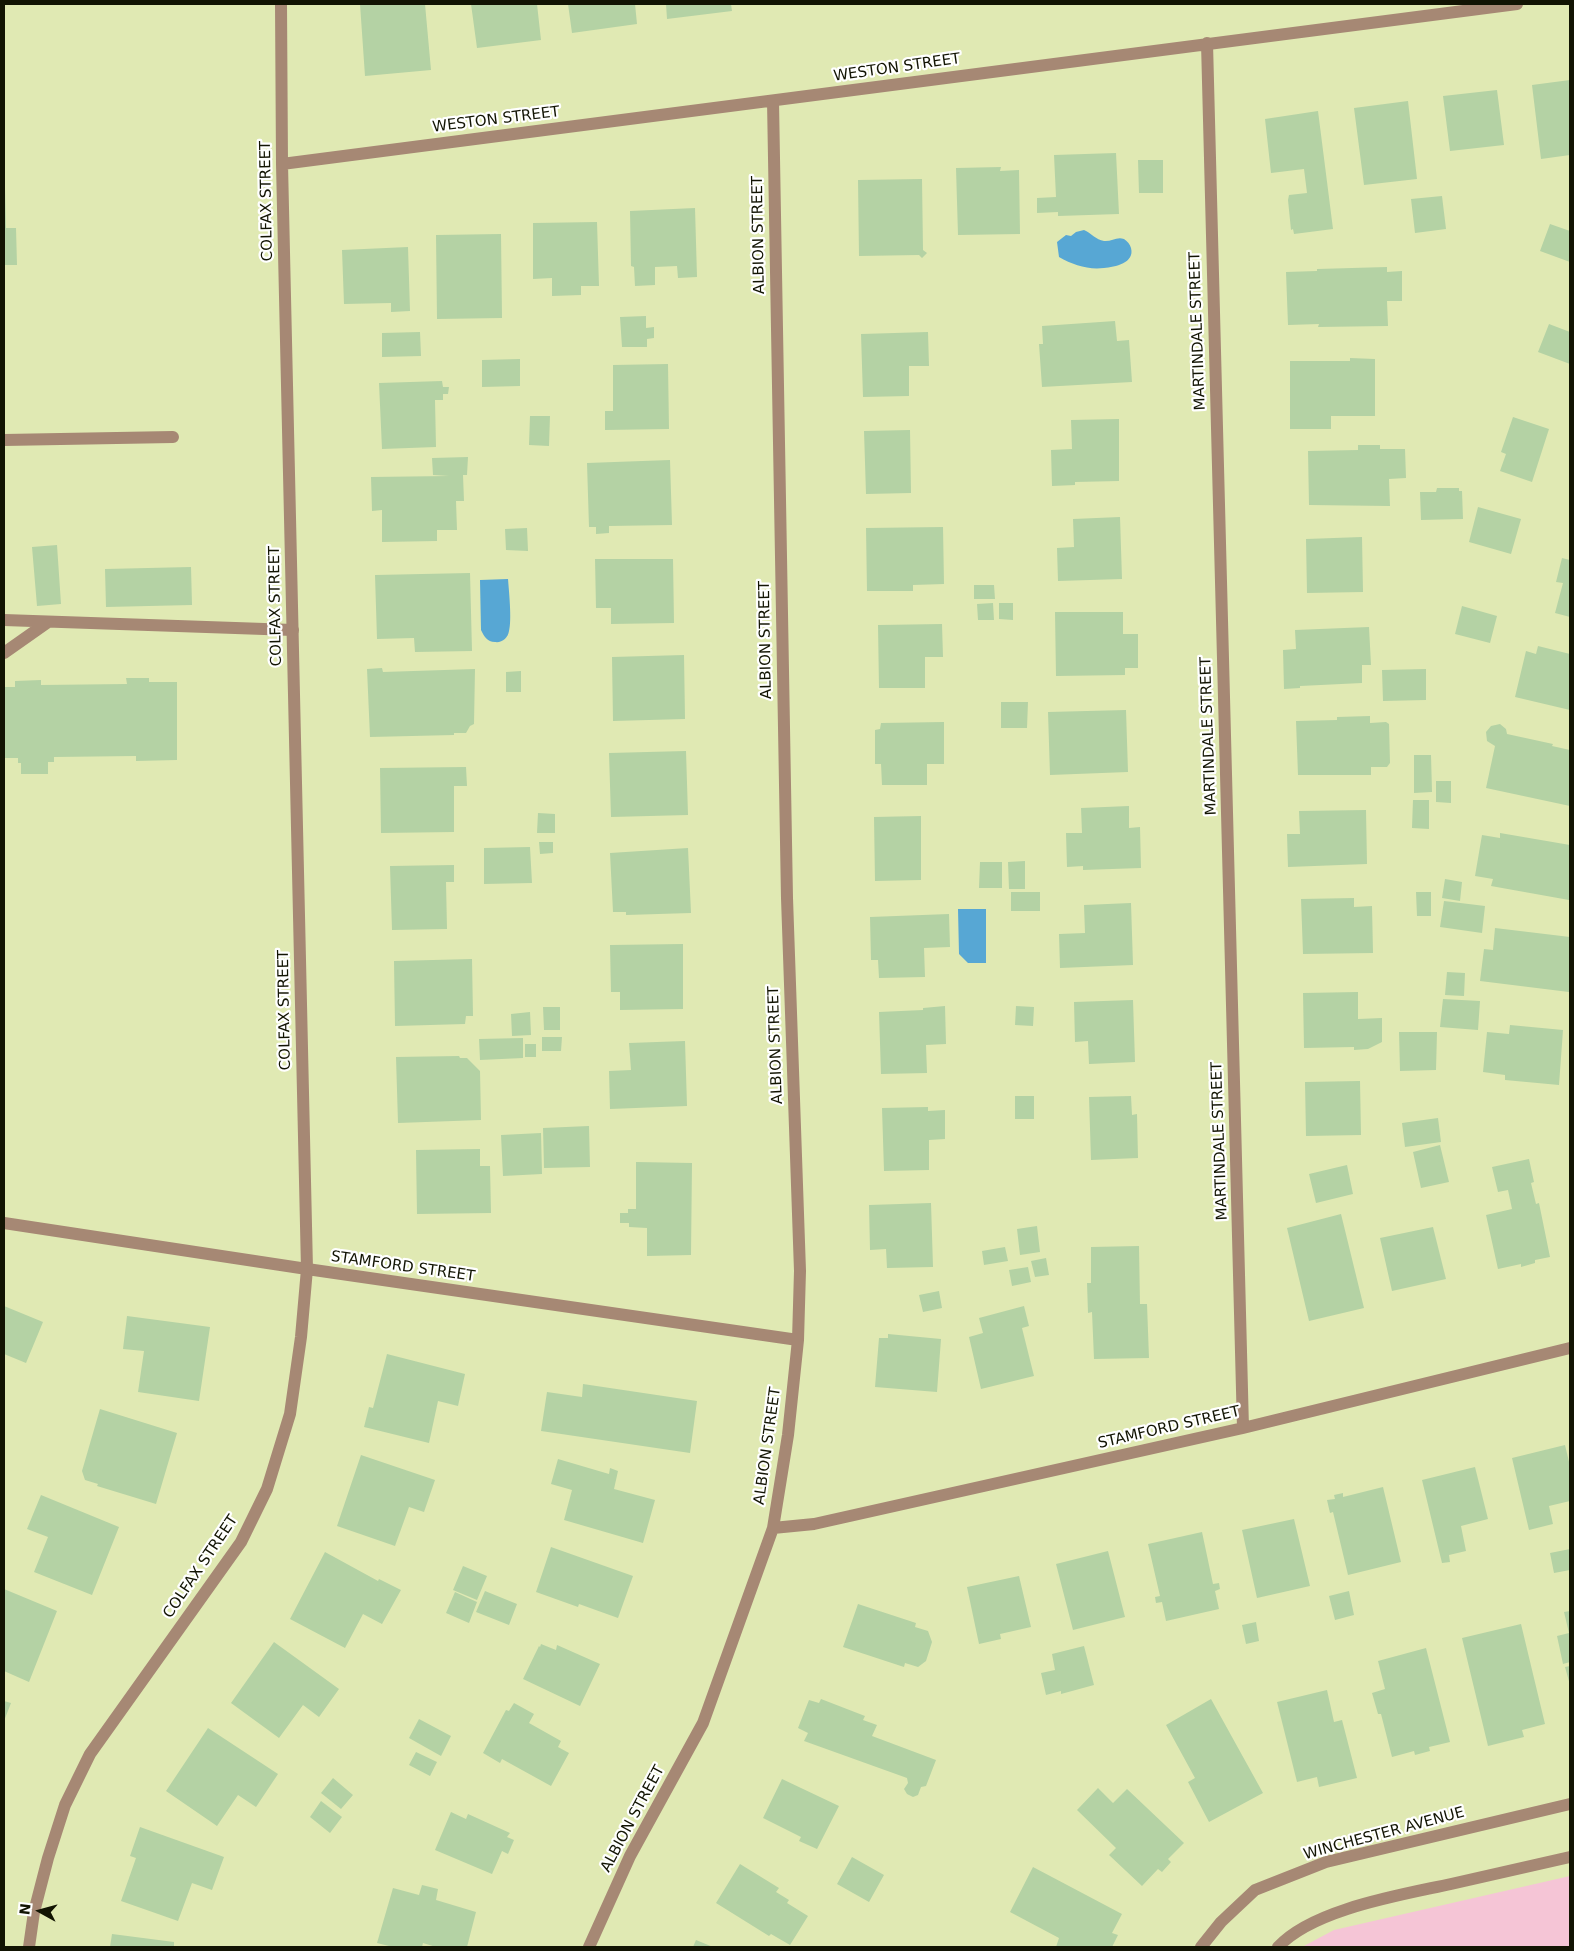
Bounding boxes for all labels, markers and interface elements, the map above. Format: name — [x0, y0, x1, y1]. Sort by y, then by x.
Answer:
street label: WESTON STREET — [832, 50, 962, 86]
street label: WESTON STREET — [431, 103, 561, 137]
street label: COLFAX STREET — [257, 141, 277, 261]
street label: ALBION STREET — [749, 176, 769, 294]
street label: MARTINDALE STREET — [1186, 251, 1210, 411]
street label: COLFAX STREET — [266, 546, 286, 666]
street label: ALBION STREET — [756, 581, 776, 699]
street label: MARTINDALE STREET — [1197, 656, 1221, 816]
street label: COLFAX STREET — [275, 950, 295, 1070]
street label: ALBION STREET — [765, 986, 787, 1104]
street label: MARTINDALE STREET — [1208, 1061, 1232, 1221]
street label: STAMFORD STREET — [330, 1248, 476, 1286]
street label: ALBION STREET — [751, 1386, 785, 1506]
street label: STAMFORD STREET — [1096, 1403, 1242, 1453]
street label: COLFAX STREET — [160, 1512, 242, 1622]
street label: ALBION STREET — [597, 1763, 669, 1875]
street label: WINCHESTER AVENUE — [1302, 1804, 1466, 1864]
north arrow — [15, 1886, 65, 1936]
text: N — [16, 1902, 34, 1916]

